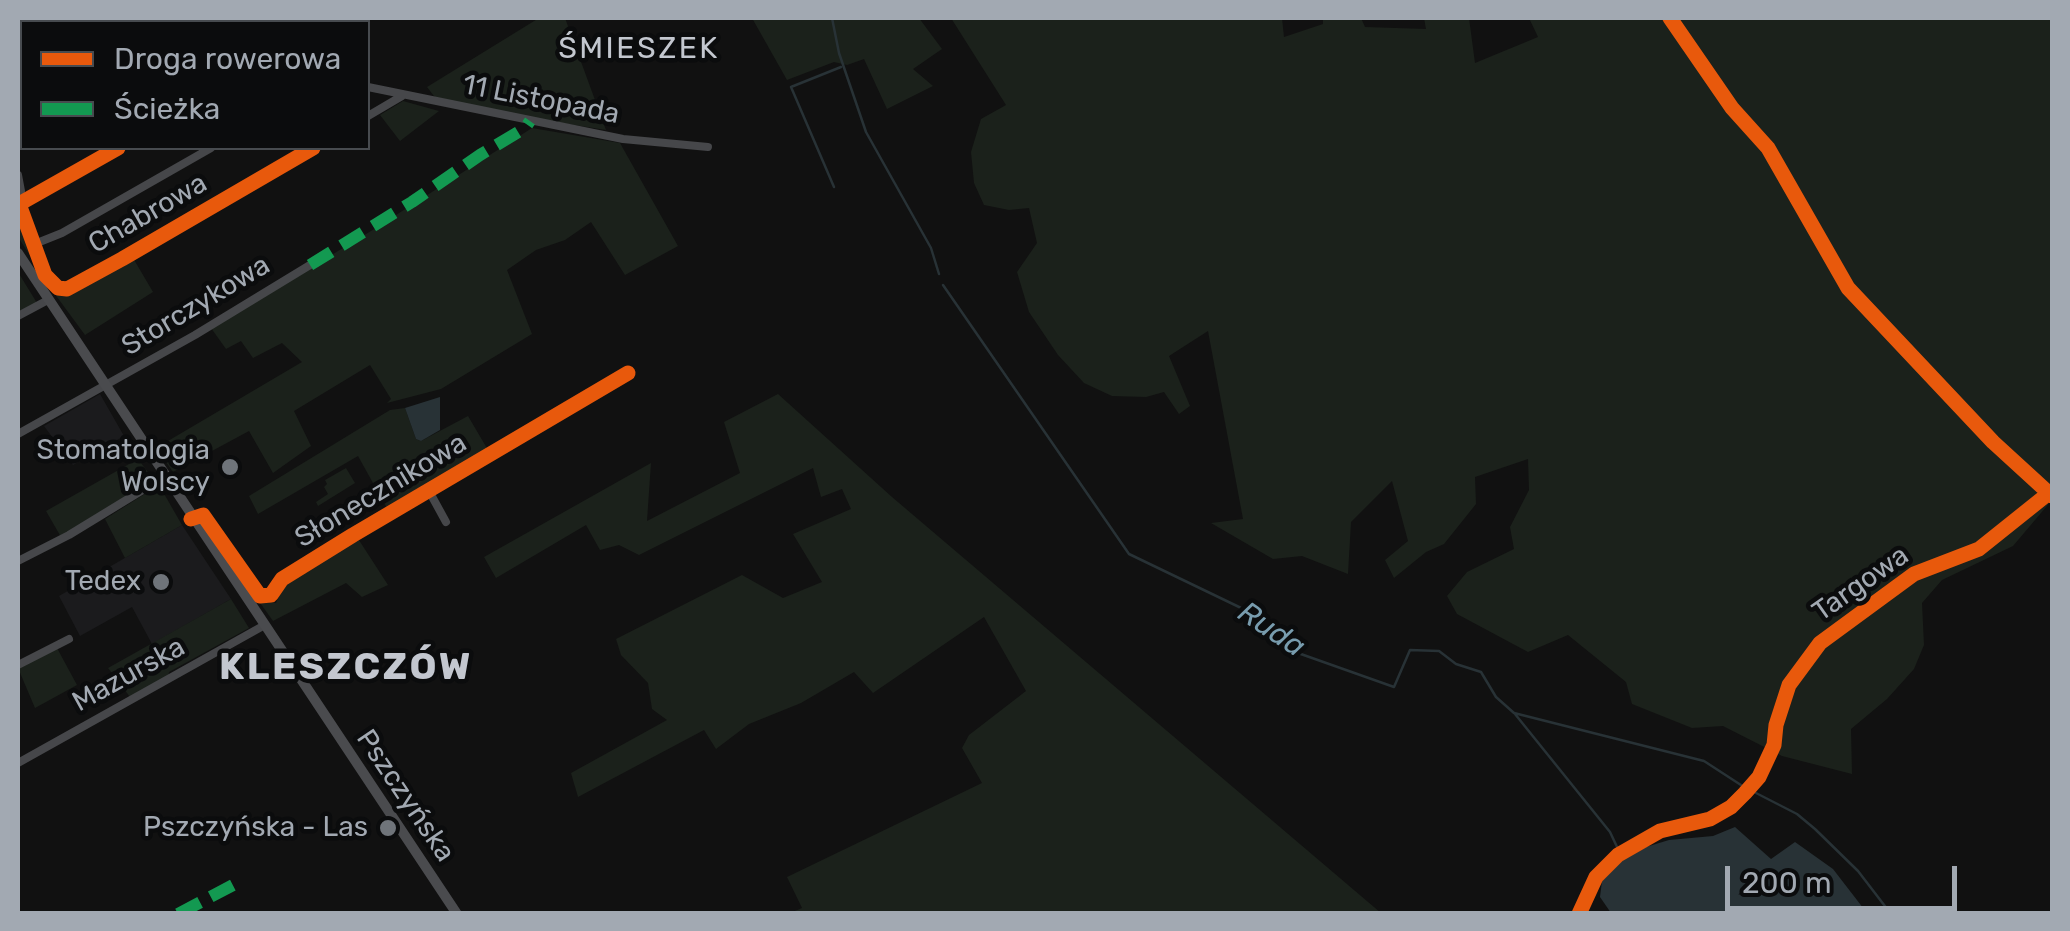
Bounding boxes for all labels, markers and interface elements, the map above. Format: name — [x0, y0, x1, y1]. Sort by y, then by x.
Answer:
legend — [20, 20, 370, 150]
district label: ŚMIESZEK — [558, 31, 720, 67]
text: Droga rowerowa — [114, 41, 341, 77]
street label: 11 Listopada — [460, 68, 622, 132]
text: Ścieżka — [114, 91, 220, 127]
street label: Chabrowa — [83, 167, 213, 261]
street label: Storczykowa — [116, 249, 276, 363]
street label: Słonecznikowa — [289, 427, 473, 555]
place label: Stomatologia Wolscy — [37, 434, 210, 500]
marker: Stomatologia Wolscy — [219, 456, 241, 478]
street label: Targowa — [1807, 539, 1915, 629]
place label: Tedex — [65, 565, 141, 599]
marker: Tedex — [150, 571, 172, 593]
water label: Ruda — [1231, 595, 1311, 665]
street label: Mazurska — [67, 630, 191, 720]
district label: KLESZCZÓW — [219, 645, 473, 691]
street label: Pszczyńska — [348, 723, 462, 869]
place label: Pszczyńska - Las — [143, 811, 368, 845]
marker: Pszczyńska - Las — [377, 817, 399, 839]
scale bar — [1730, 846, 1962, 908]
text: 200 m — [1742, 865, 1832, 901]

